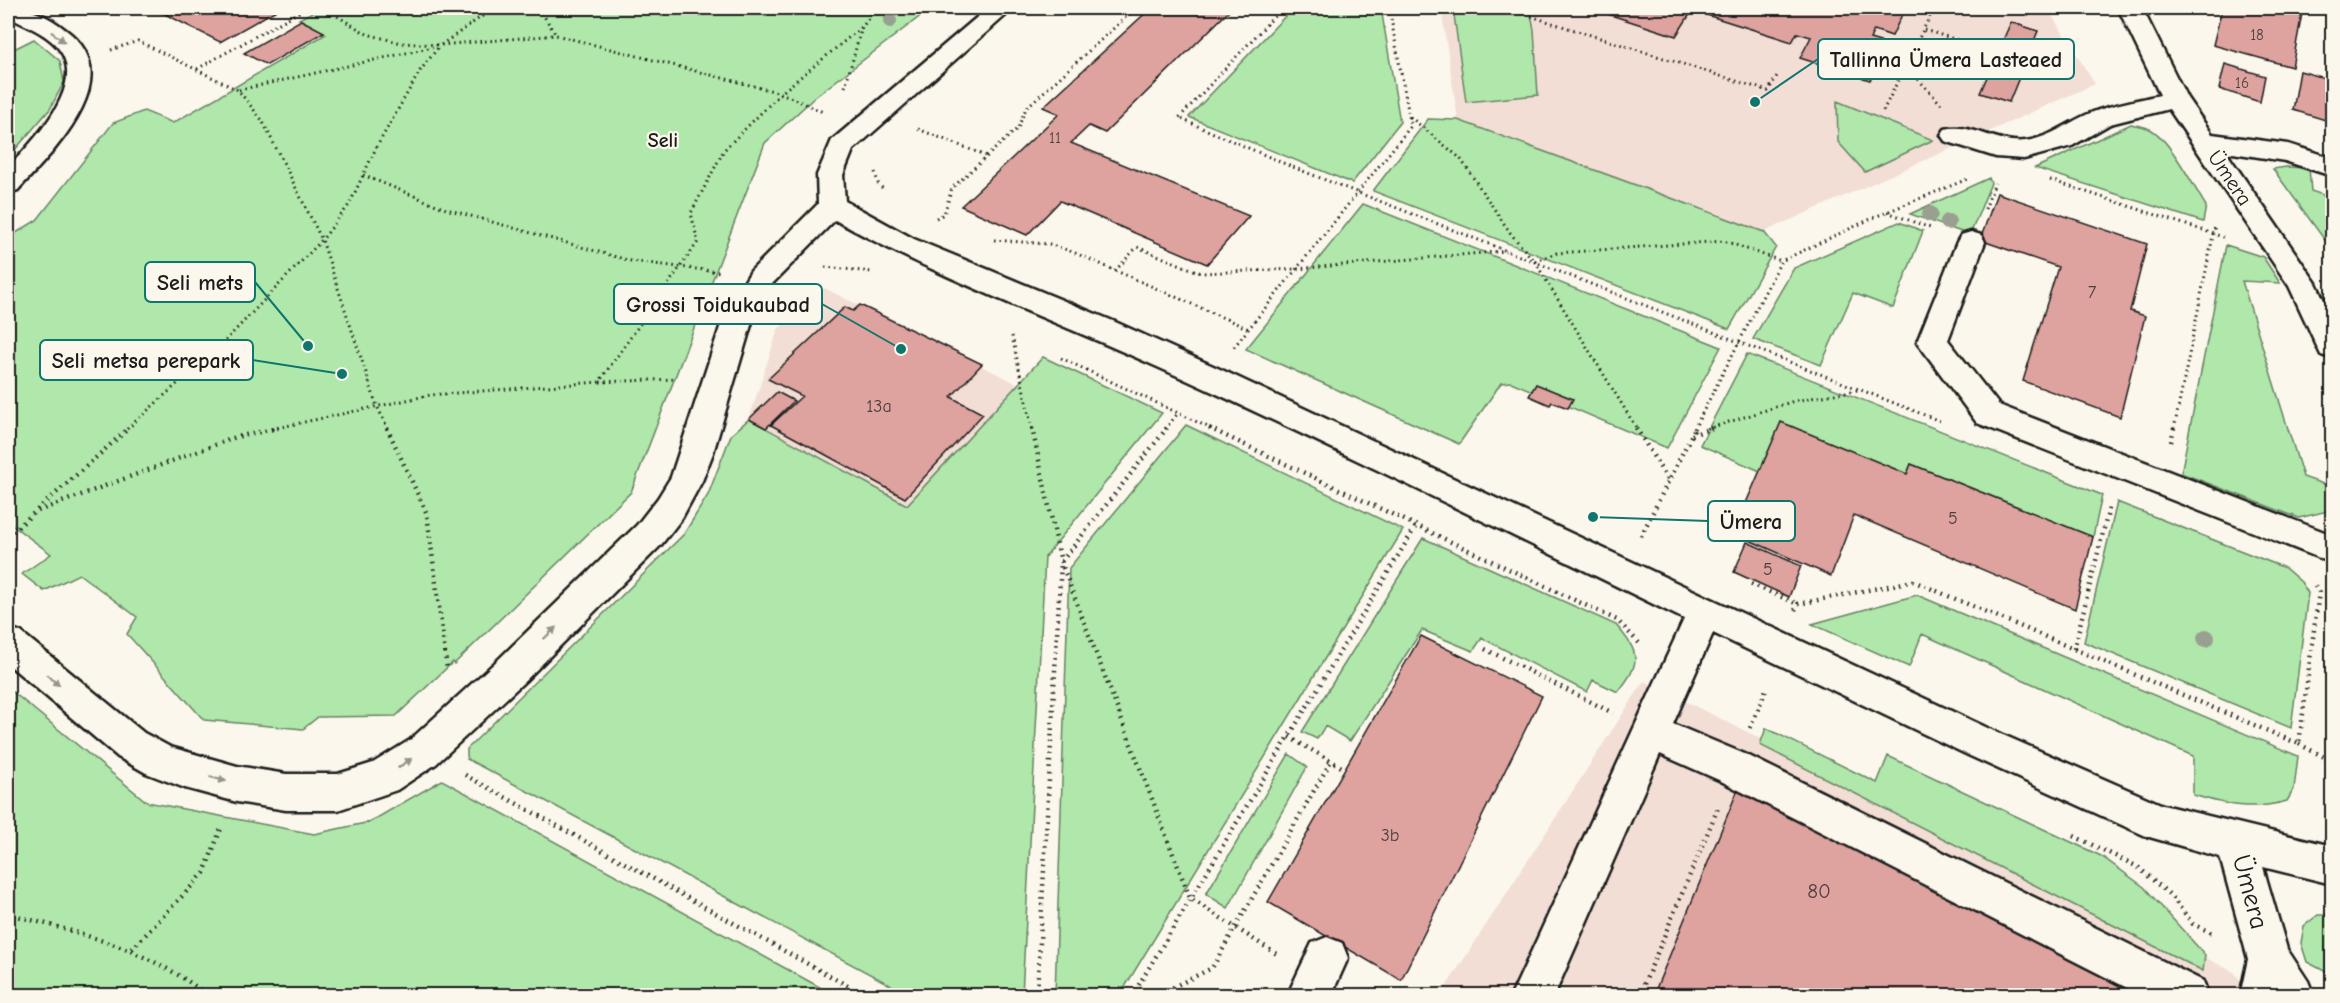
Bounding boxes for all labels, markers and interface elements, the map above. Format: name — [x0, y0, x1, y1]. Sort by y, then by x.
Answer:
house number: 18 — [2250, 26, 2264, 44]
one-way arrow — [50, 31, 66, 43]
callout: Tallinna Ümera Lasteaed — [1818, 39, 2074, 79]
text: Tallinna Ümera Lasteaed — [1830, 47, 2062, 73]
house number: 16 — [2235, 74, 2249, 92]
district label: Seli — [648, 129, 678, 152]
house number: 11 — [1049, 129, 1061, 147]
street label: Ümera — [2203, 146, 2257, 210]
callout: Seli mets — [145, 262, 255, 302]
text: Seli mets — [157, 270, 243, 296]
house number: 7 — [2088, 282, 2097, 303]
callout: Grossi Toidukaubad — [614, 284, 822, 324]
text: Grossi Toidukaubad — [626, 292, 810, 318]
callout: Seli metsa perepark — [40, 340, 253, 380]
text: Seli metsa perepark — [52, 348, 241, 374]
house number: 13a — [866, 396, 892, 417]
callout: Ümera — [1708, 501, 1795, 541]
house number: 5 — [1948, 508, 1958, 529]
text: Ümera — [1720, 509, 1782, 535]
house number: 5 — [1763, 559, 1773, 580]
one-way arrow — [542, 626, 557, 640]
one-way arrow — [45, 674, 61, 687]
one-way arrow — [397, 758, 413, 769]
one-way arrow — [209, 775, 227, 784]
house number: 3b — [1381, 825, 1399, 846]
street label: Ümera — [2226, 852, 2274, 932]
house number: 80 — [1807, 879, 1831, 903]

